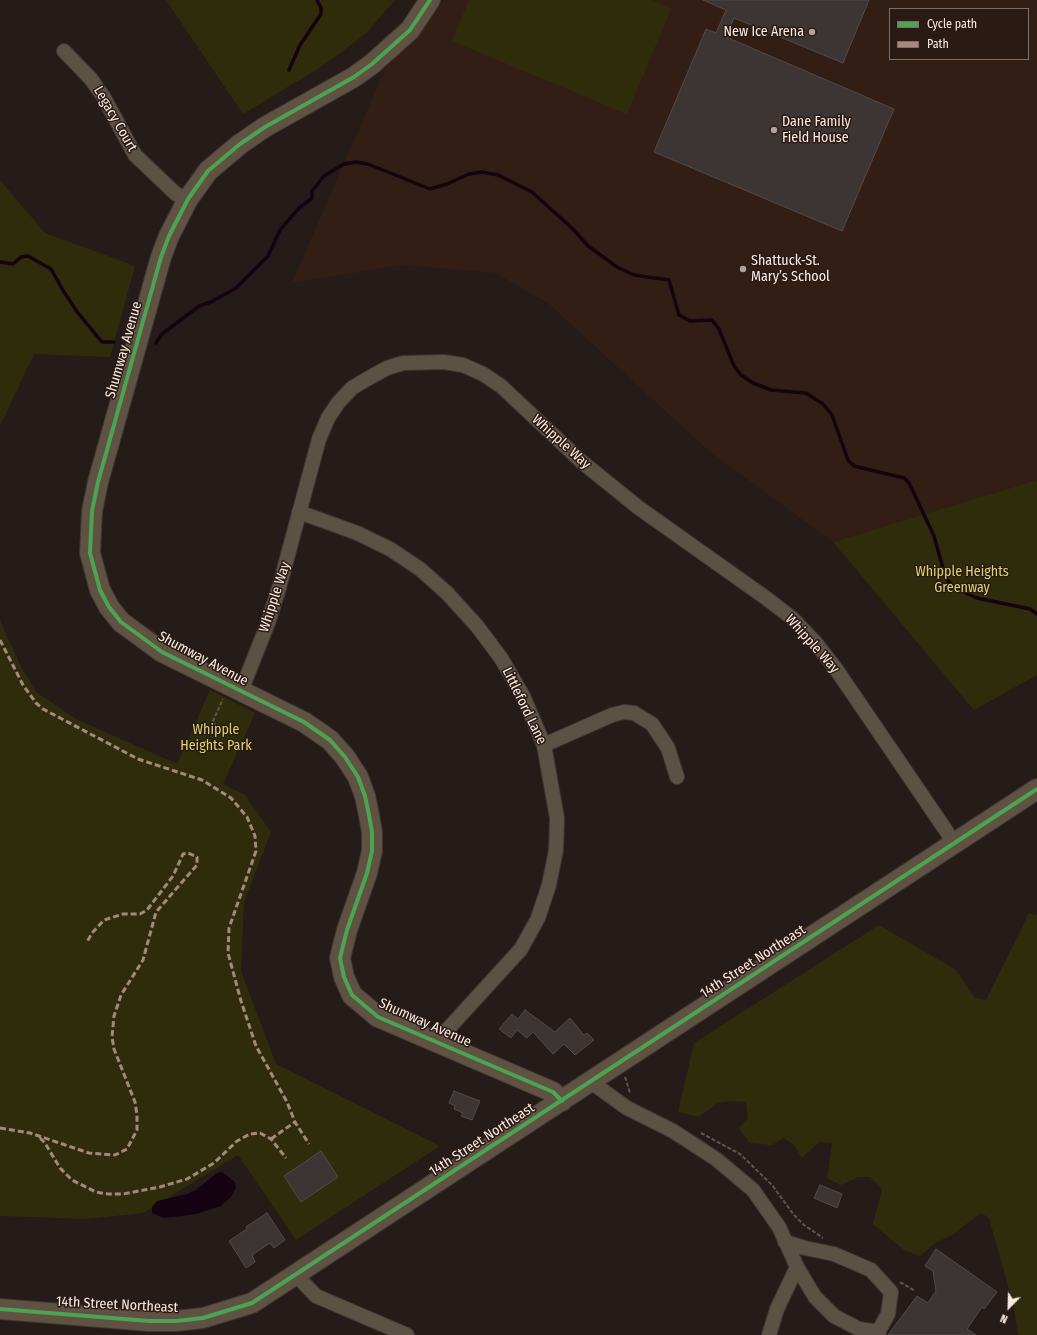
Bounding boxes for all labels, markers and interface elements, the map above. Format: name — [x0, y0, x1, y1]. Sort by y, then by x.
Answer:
legend — [889, 8, 1029, 60]
text: Cycle path — [927, 17, 977, 31]
place label: New Ice Arena — [724, 24, 804, 40]
marker: New Ice Arena — [807, 27, 817, 37]
text: Path — [927, 37, 949, 51]
street label: Legacy Court — [90, 83, 140, 155]
place label: Dane Family Field House — [782, 114, 851, 146]
marker: Dane Family Field House — [769, 125, 779, 135]
place label: Shattuck-St. Mary’s School — [751, 253, 830, 286]
marker: Shattuck-St. Mary’s School — [738, 264, 748, 274]
street label: Shumway Avenue — [102, 300, 146, 400]
street label: Whipple Way — [528, 411, 594, 473]
street label: Whipple Way — [256, 560, 294, 634]
park label: Whipple Heights Greenway — [915, 564, 1009, 596]
street label: Whipple Way — [781, 611, 843, 677]
street label: Shumway Avenue — [155, 628, 251, 690]
street label: Littleford Lane — [498, 665, 550, 747]
park label: Whipple Heights Park — [180, 722, 252, 754]
street label: 14th Street Northeast — [697, 922, 809, 1002]
street label: Shumway Avenue — [376, 995, 474, 1051]
street label: 14th Street Northeast — [426, 1100, 538, 1180]
north arrow — [989, 1287, 1029, 1327]
street label: 14th Street Northeast — [56, 1293, 178, 1317]
text: N — [999, 1311, 1010, 1326]

